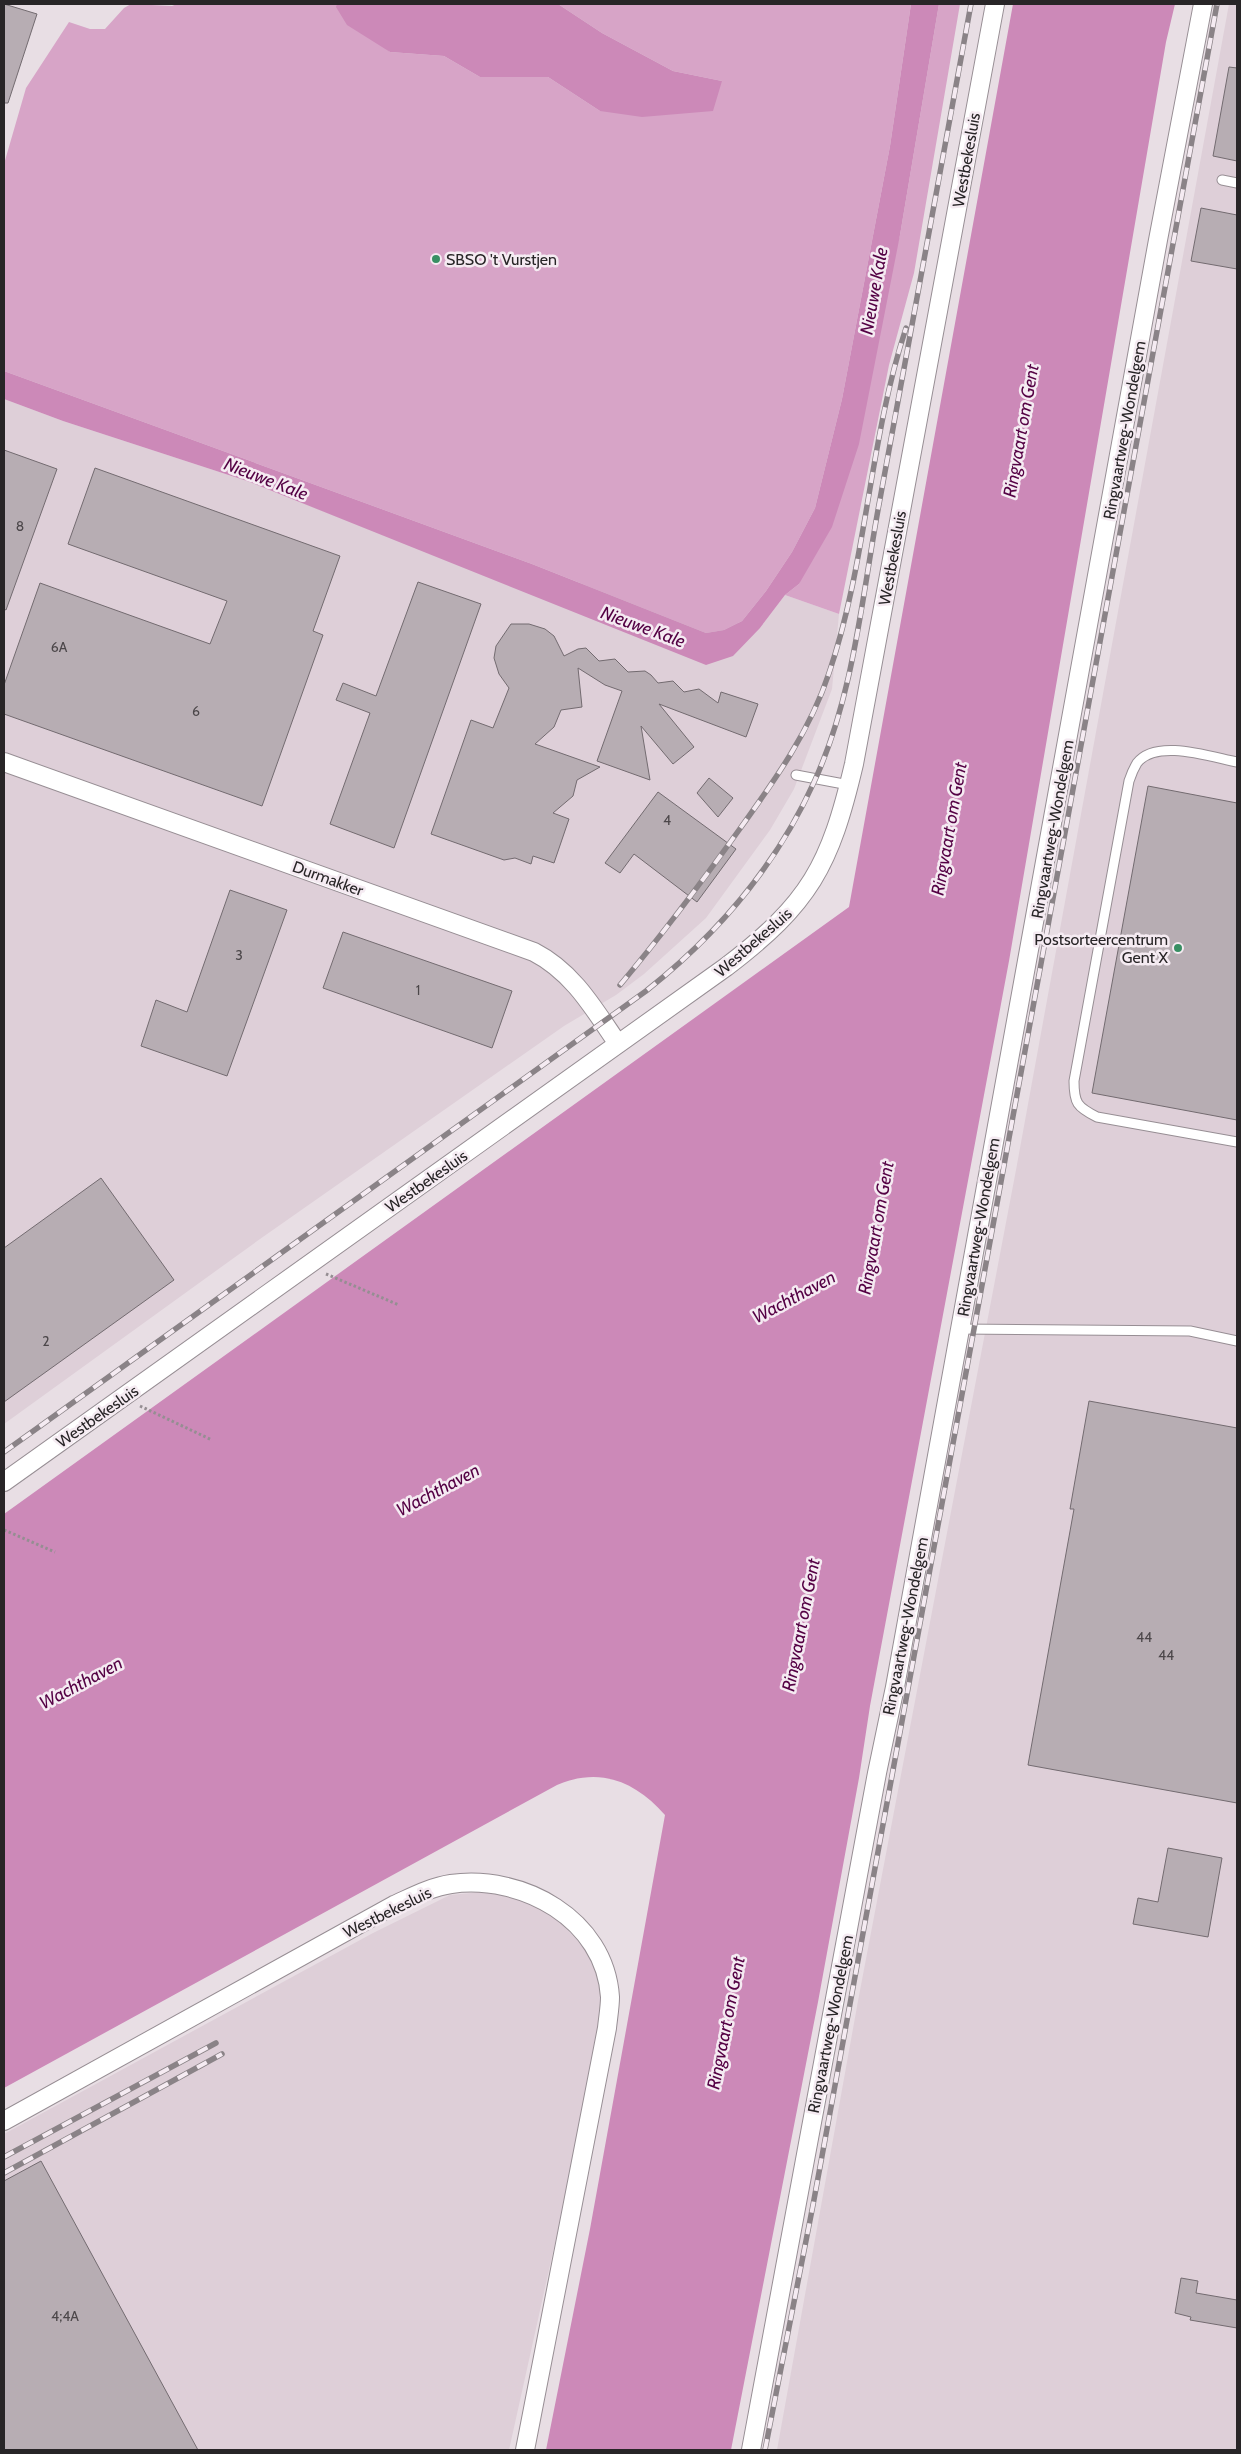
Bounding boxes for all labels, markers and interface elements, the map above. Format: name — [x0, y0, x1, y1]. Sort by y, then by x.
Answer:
street label: Westbekesluis — [949, 111, 984, 209]
water label: Nieuwe Kale — [856, 246, 892, 336]
place label: SBSO 't Vurstjen — [446, 250, 557, 269]
marker: SBSO 't Vurstjen — [430, 253, 442, 265]
street label: Ringvaartweg-Wondelgem — [1099, 339, 1150, 521]
water label: Ringvaart om Gent — [998, 362, 1044, 499]
water label: Nieuwe Kale — [221, 453, 311, 505]
street label: Westbekesluis — [875, 509, 910, 607]
house number: 8 — [16, 517, 24, 535]
water label: Nieuwe Kale — [598, 602, 688, 652]
house number: 6A — [51, 638, 68, 656]
house number: 6 — [192, 702, 200, 720]
street label: Ringvaartweg-Wondelgem — [1027, 738, 1078, 920]
water label: Ringvaart om Gent — [926, 760, 972, 897]
house number: 4 — [663, 811, 671, 829]
street label: Durmakker — [290, 857, 367, 900]
street label: Westbekesluis — [711, 904, 796, 981]
place label: Postsorteercentrum Gent X — [1034, 930, 1168, 967]
marker: Postsorteercentrum Gent X — [1172, 942, 1184, 954]
house number: 3 — [235, 946, 243, 964]
house number: 1 — [416, 981, 420, 999]
street label: Ringvaartweg-Wondelgem — [953, 1136, 1004, 1318]
street label: Westbekesluis — [382, 1146, 471, 1217]
water label: Ringvaart om Gent — [853, 1159, 899, 1296]
water label: Wachthaven — [749, 1266, 839, 1328]
house number: 2 — [42, 1332, 50, 1350]
street label: Westbekesluis — [53, 1381, 142, 1452]
water label: Wachthaven — [393, 1459, 483, 1521]
street label: Ringvaartweg-Wondelgem — [879, 1535, 932, 1717]
water label: Ringvaart om Gent — [777, 1556, 825, 1693]
house number: 44 — [1136, 1628, 1152, 1646]
house number: 44 — [1158, 1646, 1174, 1664]
water label: Wachthaven — [36, 1652, 126, 1714]
street label: Westbekesluis — [340, 1883, 435, 1942]
street label: Ringvaartweg-Wondelgem — [804, 1933, 857, 2115]
water label: Ringvaart om Gent — [702, 1954, 750, 2091]
house number: 4;4A — [51, 2307, 79, 2325]

